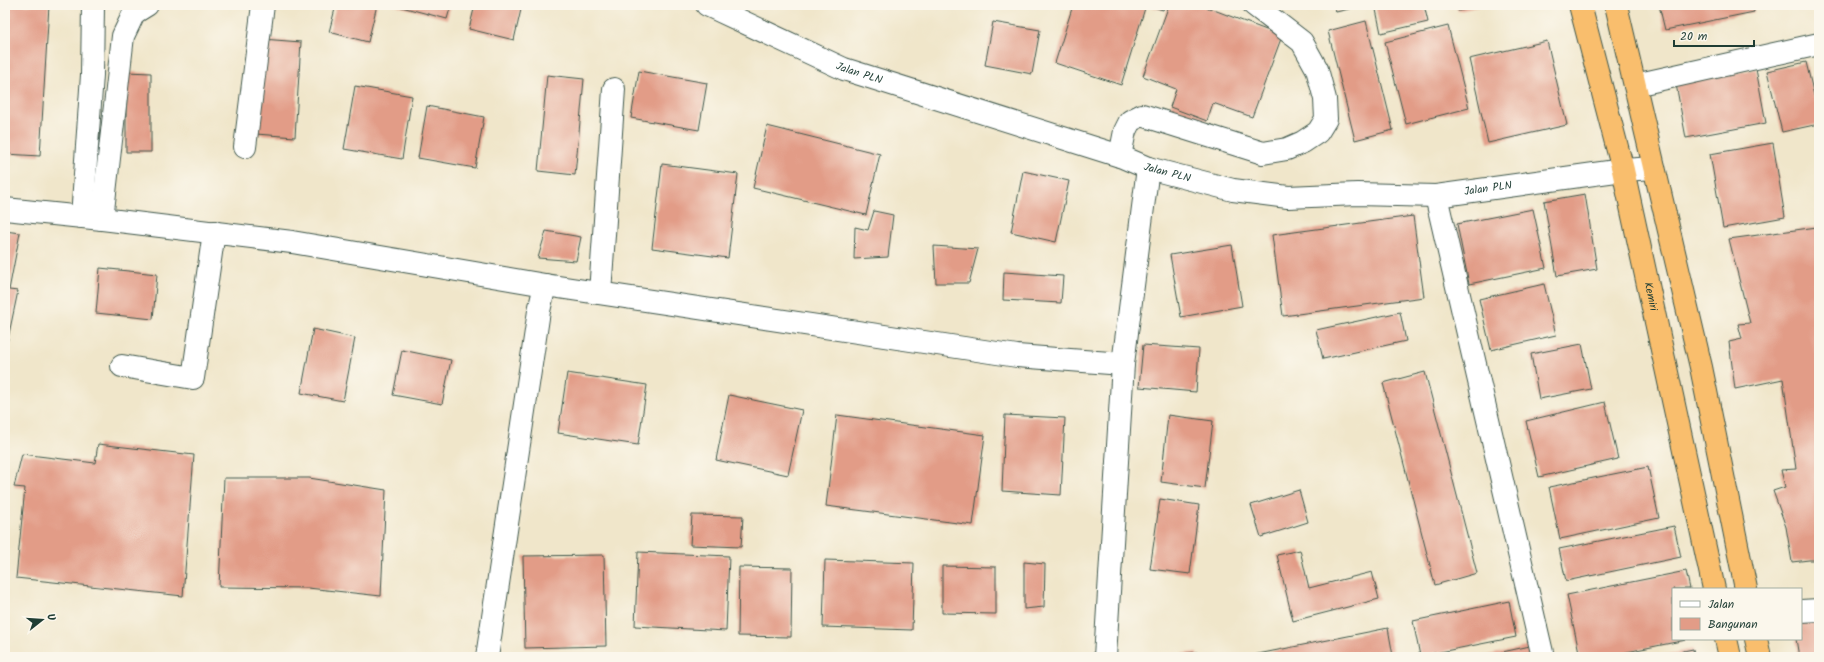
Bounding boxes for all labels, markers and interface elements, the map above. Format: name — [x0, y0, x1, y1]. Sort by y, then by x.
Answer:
scale bar — [1674, 22, 1754, 48]
text: 20 m — [1680, 27, 1708, 46]
street label: Jalan PLN — [833, 57, 885, 90]
street label: Jalan PLN — [1141, 158, 1193, 188]
street label: Jalan PLN — [1463, 176, 1514, 201]
street label: Kemiri — [1639, 280, 1662, 313]
legend — [1672, 588, 1802, 640]
text: Jalan — [1708, 595, 1734, 614]
north arrow — [22, 600, 62, 640]
text: U — [41, 612, 60, 624]
text: Bangunan — [1708, 615, 1758, 634]

